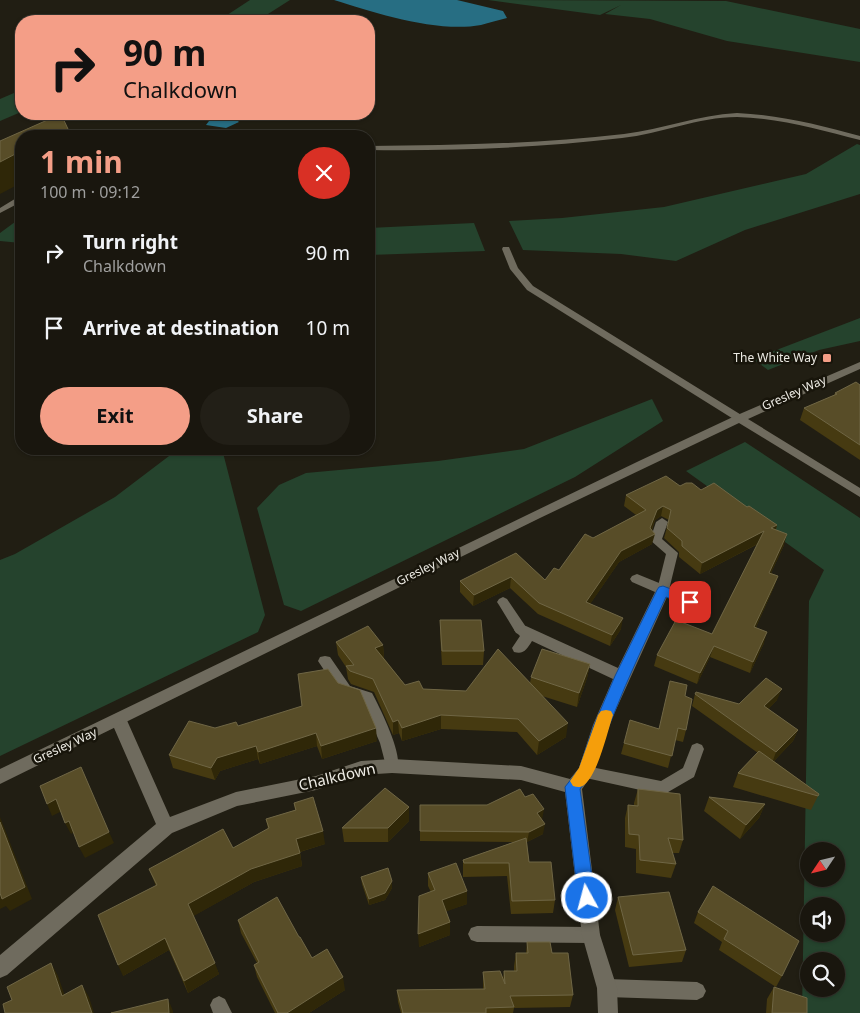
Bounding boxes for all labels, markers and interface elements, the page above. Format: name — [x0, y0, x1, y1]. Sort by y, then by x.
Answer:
text: 90 m — [123, 29, 206, 76]
icon: right — [40, 35, 105, 100]
text: Chalkdown — [123, 74, 238, 104]
text: 1 min — [40, 141, 123, 182]
button: close — [298, 147, 350, 199]
text: 100 m · 09:12 — [40, 181, 140, 203]
text: Turn right — [83, 229, 178, 255]
icon: right — [40, 239, 68, 267]
text: 90 m — [306, 240, 350, 266]
text: Chalkdown — [83, 255, 166, 277]
icon: arrive — [40, 314, 68, 342]
text: Arrive at destination — [83, 315, 279, 341]
text: 10 m — [306, 315, 350, 341]
place label: The White Way — [733, 349, 818, 366]
marker: The White Way — [821, 352, 833, 364]
street label: Gresley Way — [759, 370, 829, 414]
button: Exit — [40, 387, 190, 445]
button: Share — [200, 387, 350, 445]
street label: Gresley Way — [393, 543, 463, 589]
pin — [669, 581, 711, 623]
icon: arrive — [676, 588, 704, 616]
street label: Gresley Way — [30, 723, 100, 768]
street label: Chalkdown — [296, 757, 377, 795]
north arrow — [800, 842, 845, 888]
map controls — [800, 842, 845, 997]
position arrow — [560, 871, 612, 923]
button: sound — [800, 897, 845, 942]
button: search — [800, 952, 845, 997]

